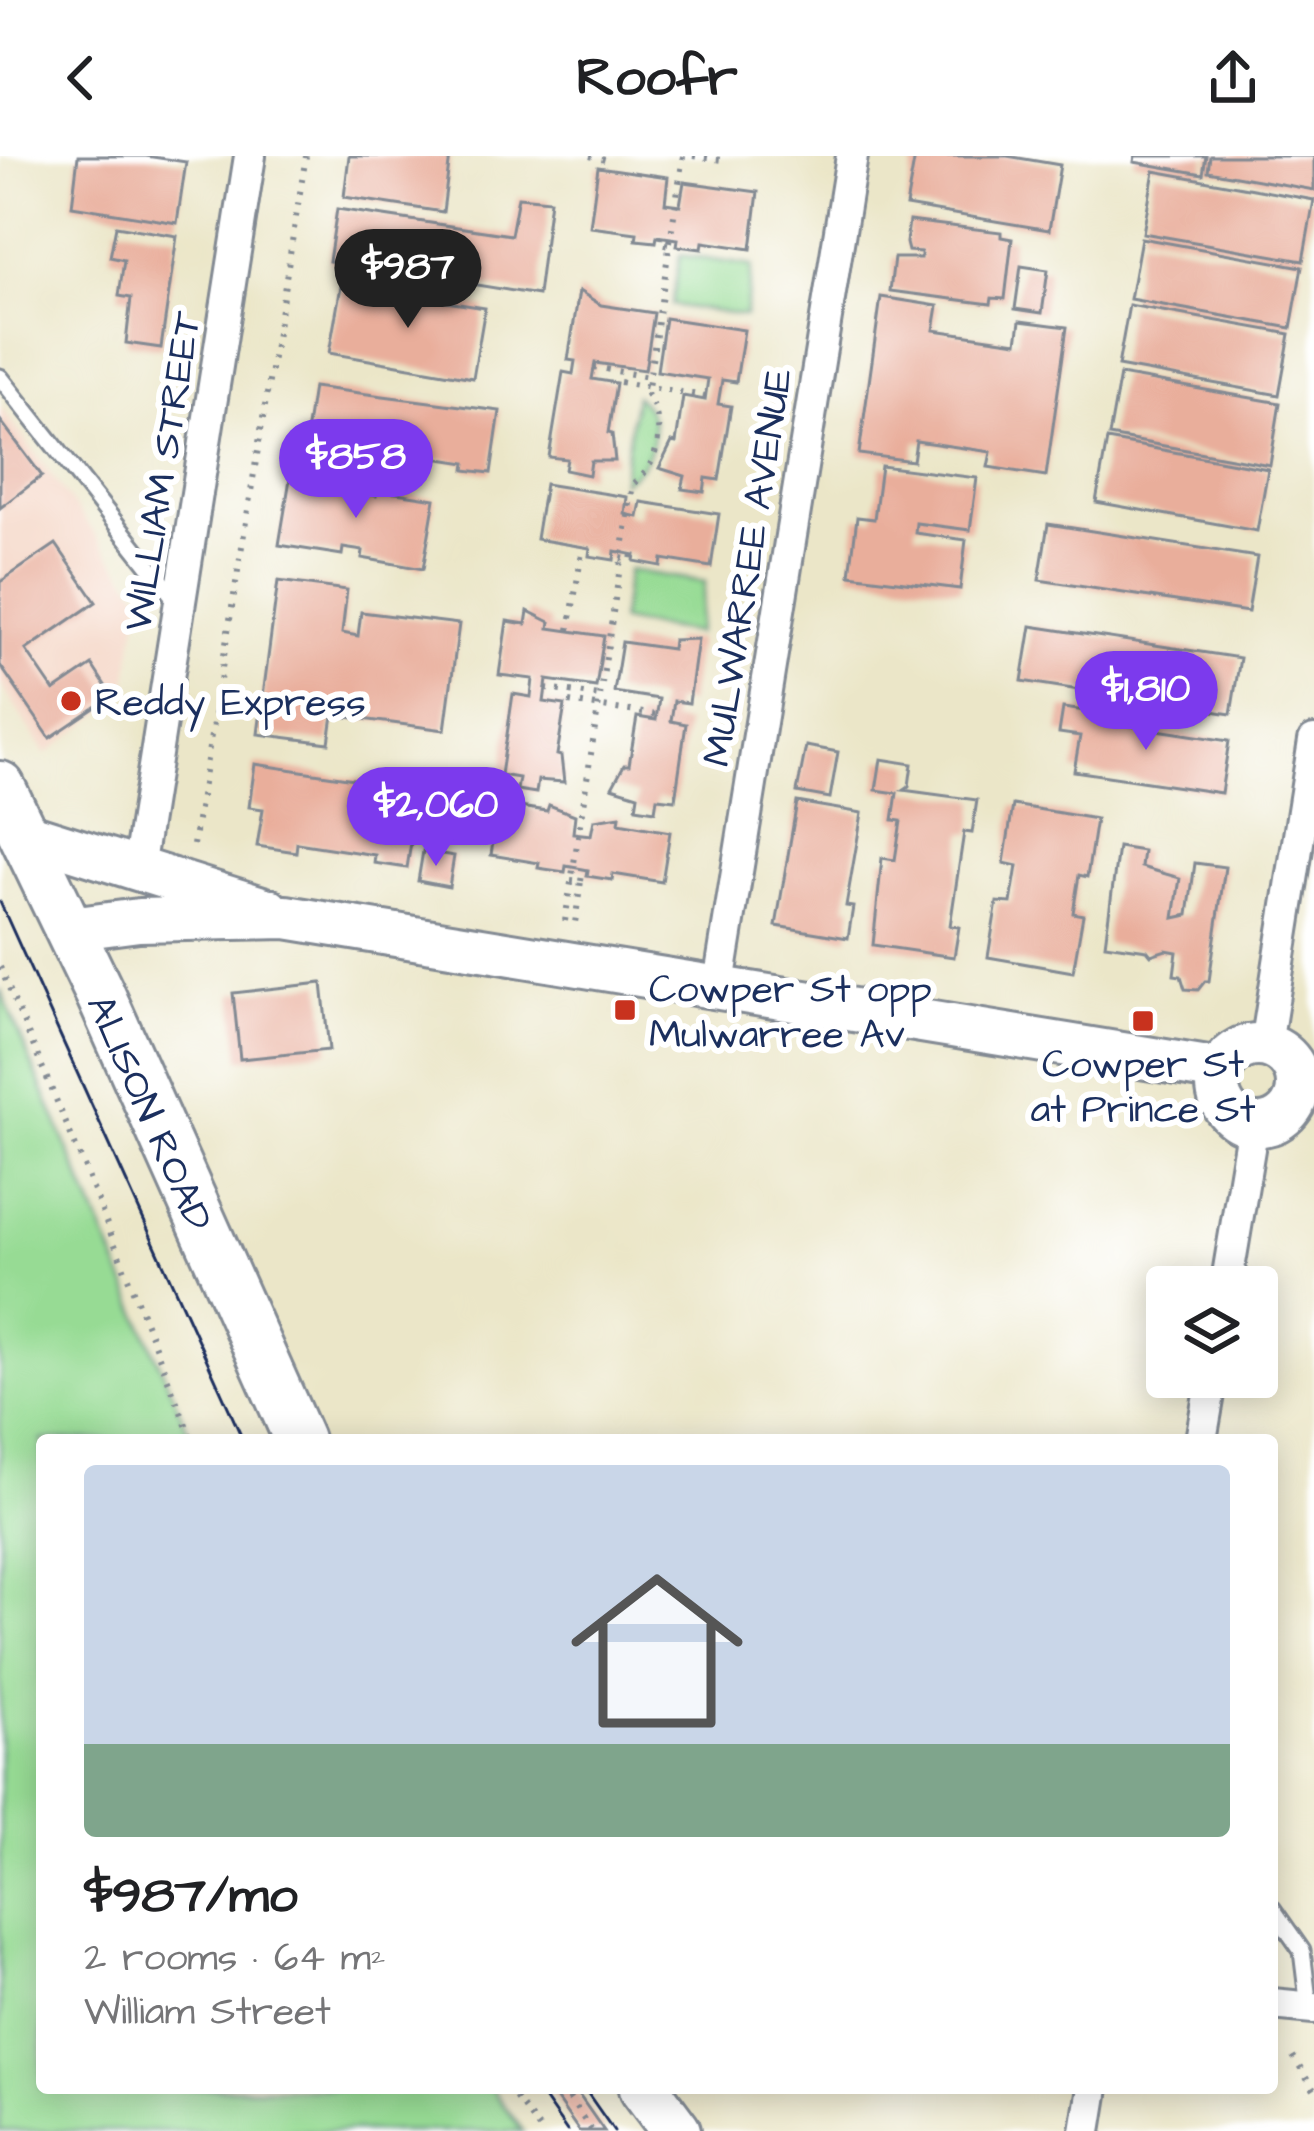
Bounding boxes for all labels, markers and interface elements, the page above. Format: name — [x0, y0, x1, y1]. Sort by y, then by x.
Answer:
text: Roofr — [576, 41, 738, 116]
icon: back — [48, 45, 114, 111]
icon: share — [1200, 45, 1266, 111]
pin: $987 — [337, 229, 479, 331]
text: $987 — [361, 241, 455, 295]
street label: WILLIAM STREET — [112, 307, 216, 635]
street label: MULWARREE AVENUE — [691, 365, 807, 770]
pin: $858 — [285, 419, 427, 521]
text: $858 — [306, 431, 406, 485]
pin: $1,810 — [1048, 651, 1244, 753]
text: $1,810 — [1102, 663, 1190, 717]
place label: Reddy Express — [95, 677, 366, 732]
marker: Reddy Express — [58, 688, 84, 714]
pin: $2,060 — [338, 767, 534, 869]
text: $2,060 — [374, 779, 498, 833]
place label: Cowper St opp Mulwarree Av — [649, 964, 932, 1063]
street label: ALISON ROAD — [72, 987, 224, 1240]
marker: Cowper St opp Mulwarree Av — [612, 997, 638, 1023]
marker: Cowper St at Prince St — [1130, 1008, 1156, 1034]
place label: Cowper St at Prince St — [1030, 1039, 1256, 1138]
map controls — [1146, 1266, 1278, 1398]
button: layers — [1146, 1266, 1278, 1398]
icon: home — [549, 1543, 765, 1759]
text: $987/mo — [84, 1861, 297, 1932]
text: 2 rooms · 64 m² — [84, 1932, 386, 1986]
text: William Street — [84, 1986, 331, 2040]

